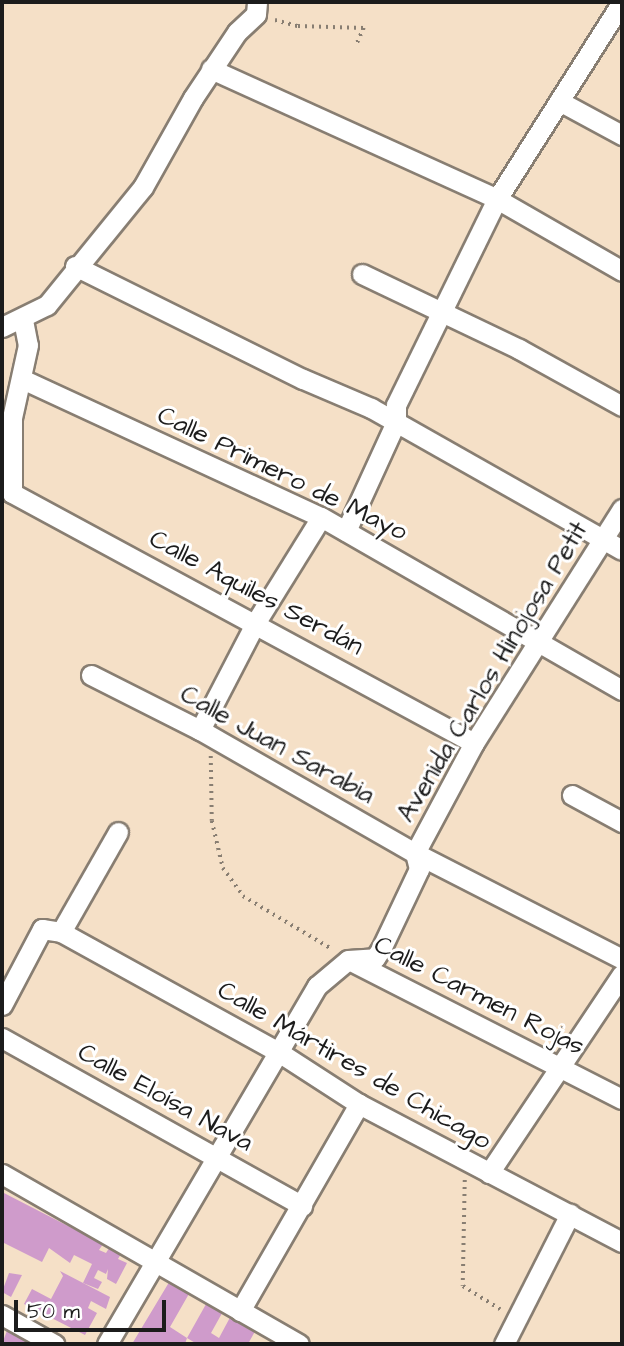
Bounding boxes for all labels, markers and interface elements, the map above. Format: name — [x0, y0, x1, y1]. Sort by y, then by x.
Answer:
street label: Calle Primero de Mayo — [152, 400, 412, 548]
street label: Avenida Carlos Hinojosa Petit — [391, 516, 595, 828]
street label: Calle Aquiles Serdán — [144, 523, 368, 663]
street label: Calle Juan Sarabia — [174, 679, 380, 811]
street label: Calle Carmen Rojas — [369, 929, 589, 1063]
street label: Calle Mártires de Chicago — [212, 975, 496, 1157]
street label: Calle Eloísa Nava — [72, 1037, 258, 1159]
scale bar — [18, 1286, 170, 1330]
text: 50 m — [27, 1297, 80, 1326]

